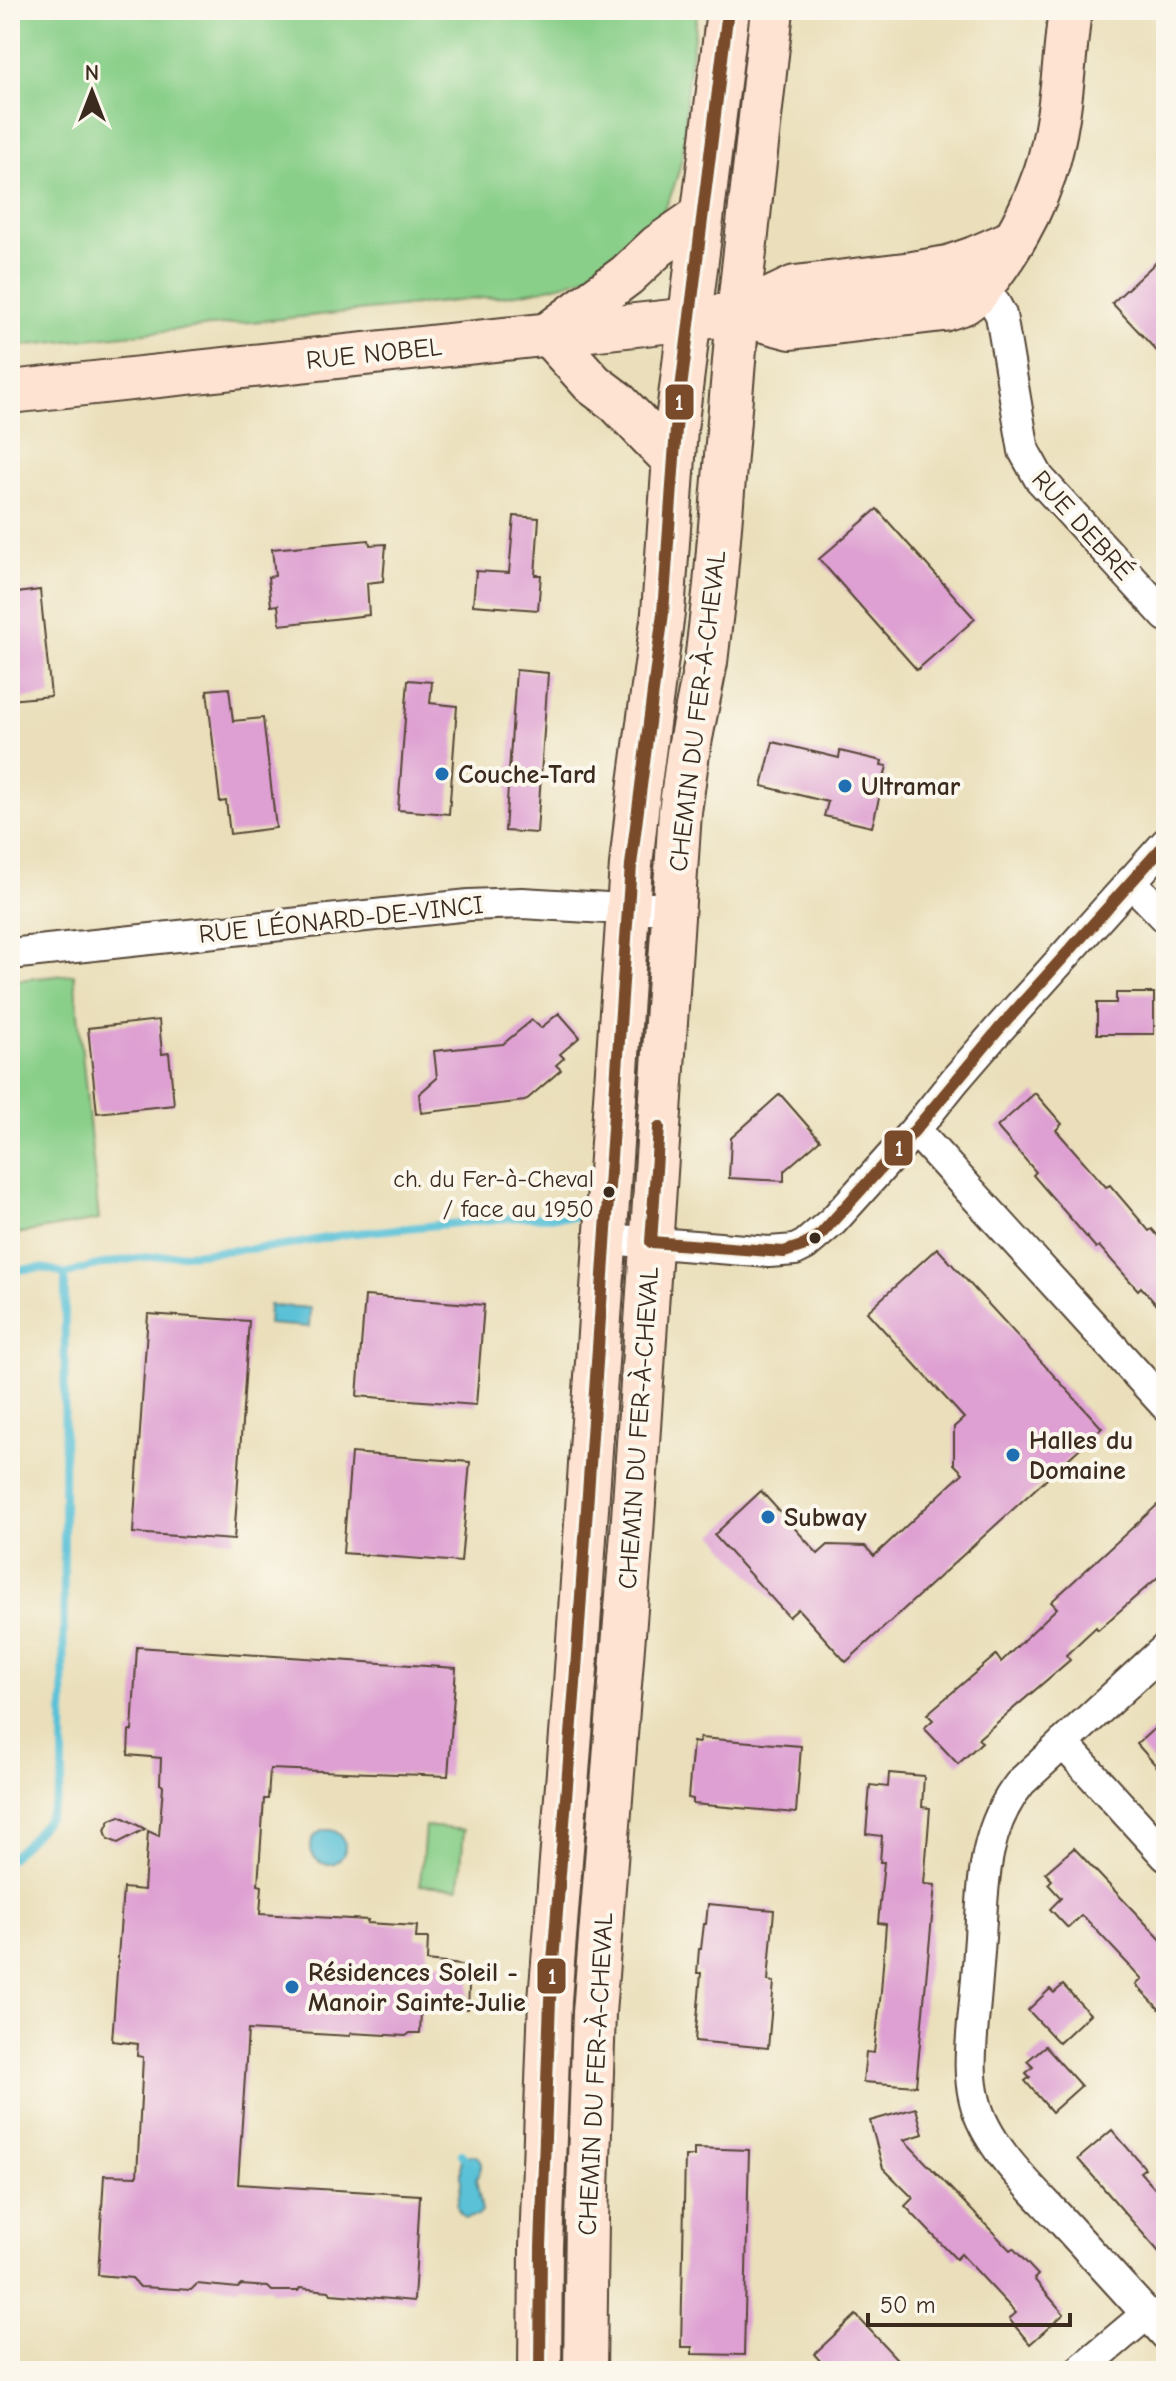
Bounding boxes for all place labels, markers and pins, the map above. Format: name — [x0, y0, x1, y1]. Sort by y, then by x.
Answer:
place label: Couche-Tard — [458, 760, 596, 790]
marker: Couche-Tard — [433, 765, 451, 783]
place label: Ultramar — [861, 772, 961, 802]
marker: Ultramar — [836, 777, 854, 795]
place label: ch. du Fer-à-Cheval / face au 1950 — [393, 1165, 594, 1223]
marker: ch. du Fer-à-Cheval / face au 1950 — [601, 1184, 617, 1200]
unlabelled marker — [807, 1230, 823, 1246]
place label: Halles du Domaine — [1029, 1426, 1133, 1486]
marker: Halles du Domaine — [1004, 1446, 1022, 1464]
place label: Subway — [784, 1503, 867, 1533]
marker: Subway — [759, 1508, 777, 1526]
place label: Résidences Soleil - Manoir Sainte-Julie — [308, 1958, 526, 2018]
marker: Résidences Soleil - Manoir Sainte-Julie — [283, 1978, 301, 1996]

